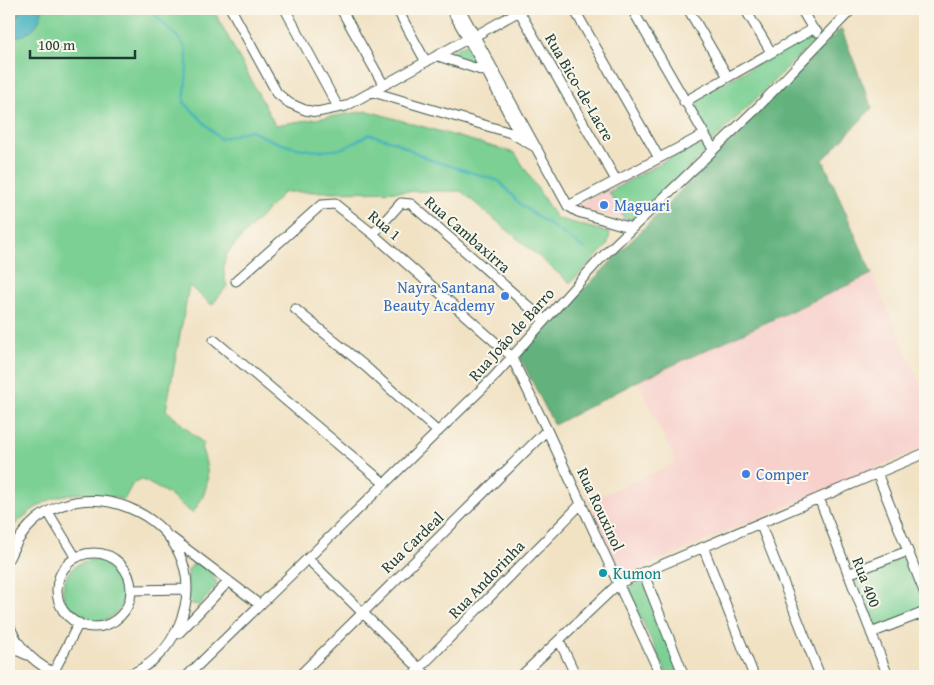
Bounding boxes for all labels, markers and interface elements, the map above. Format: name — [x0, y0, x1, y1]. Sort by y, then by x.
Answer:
scale bar — [30, 28, 135, 60]
street label: Rua Bico-de-Lacre — [539, 29, 621, 145]
text: 100 m — [38, 34, 76, 55]
street label: Rua Cambaxirra — [420, 190, 517, 279]
place label: Maguari — [614, 193, 670, 217]
marker: Maguari — [598, 199, 610, 211]
street label: Rua 1 — [363, 204, 407, 246]
place label: Nayra Santana Beauty Academy — [384, 275, 495, 317]
street label: Rua João de Barro — [462, 282, 560, 386]
marker: Nayra Santana Beauty Academy — [499, 290, 511, 302]
place label: Comper — [756, 462, 809, 486]
street label: Rua Rouxinol — [571, 463, 631, 555]
marker: Comper — [740, 468, 752, 480]
street label: Rua Cardeal — [375, 505, 449, 578]
street label: Rua Andorinha — [442, 534, 530, 624]
street label: Rua 400 — [846, 553, 888, 611]
place label: Kumon — [613, 561, 661, 585]
marker: Kumon — [597, 567, 609, 579]

